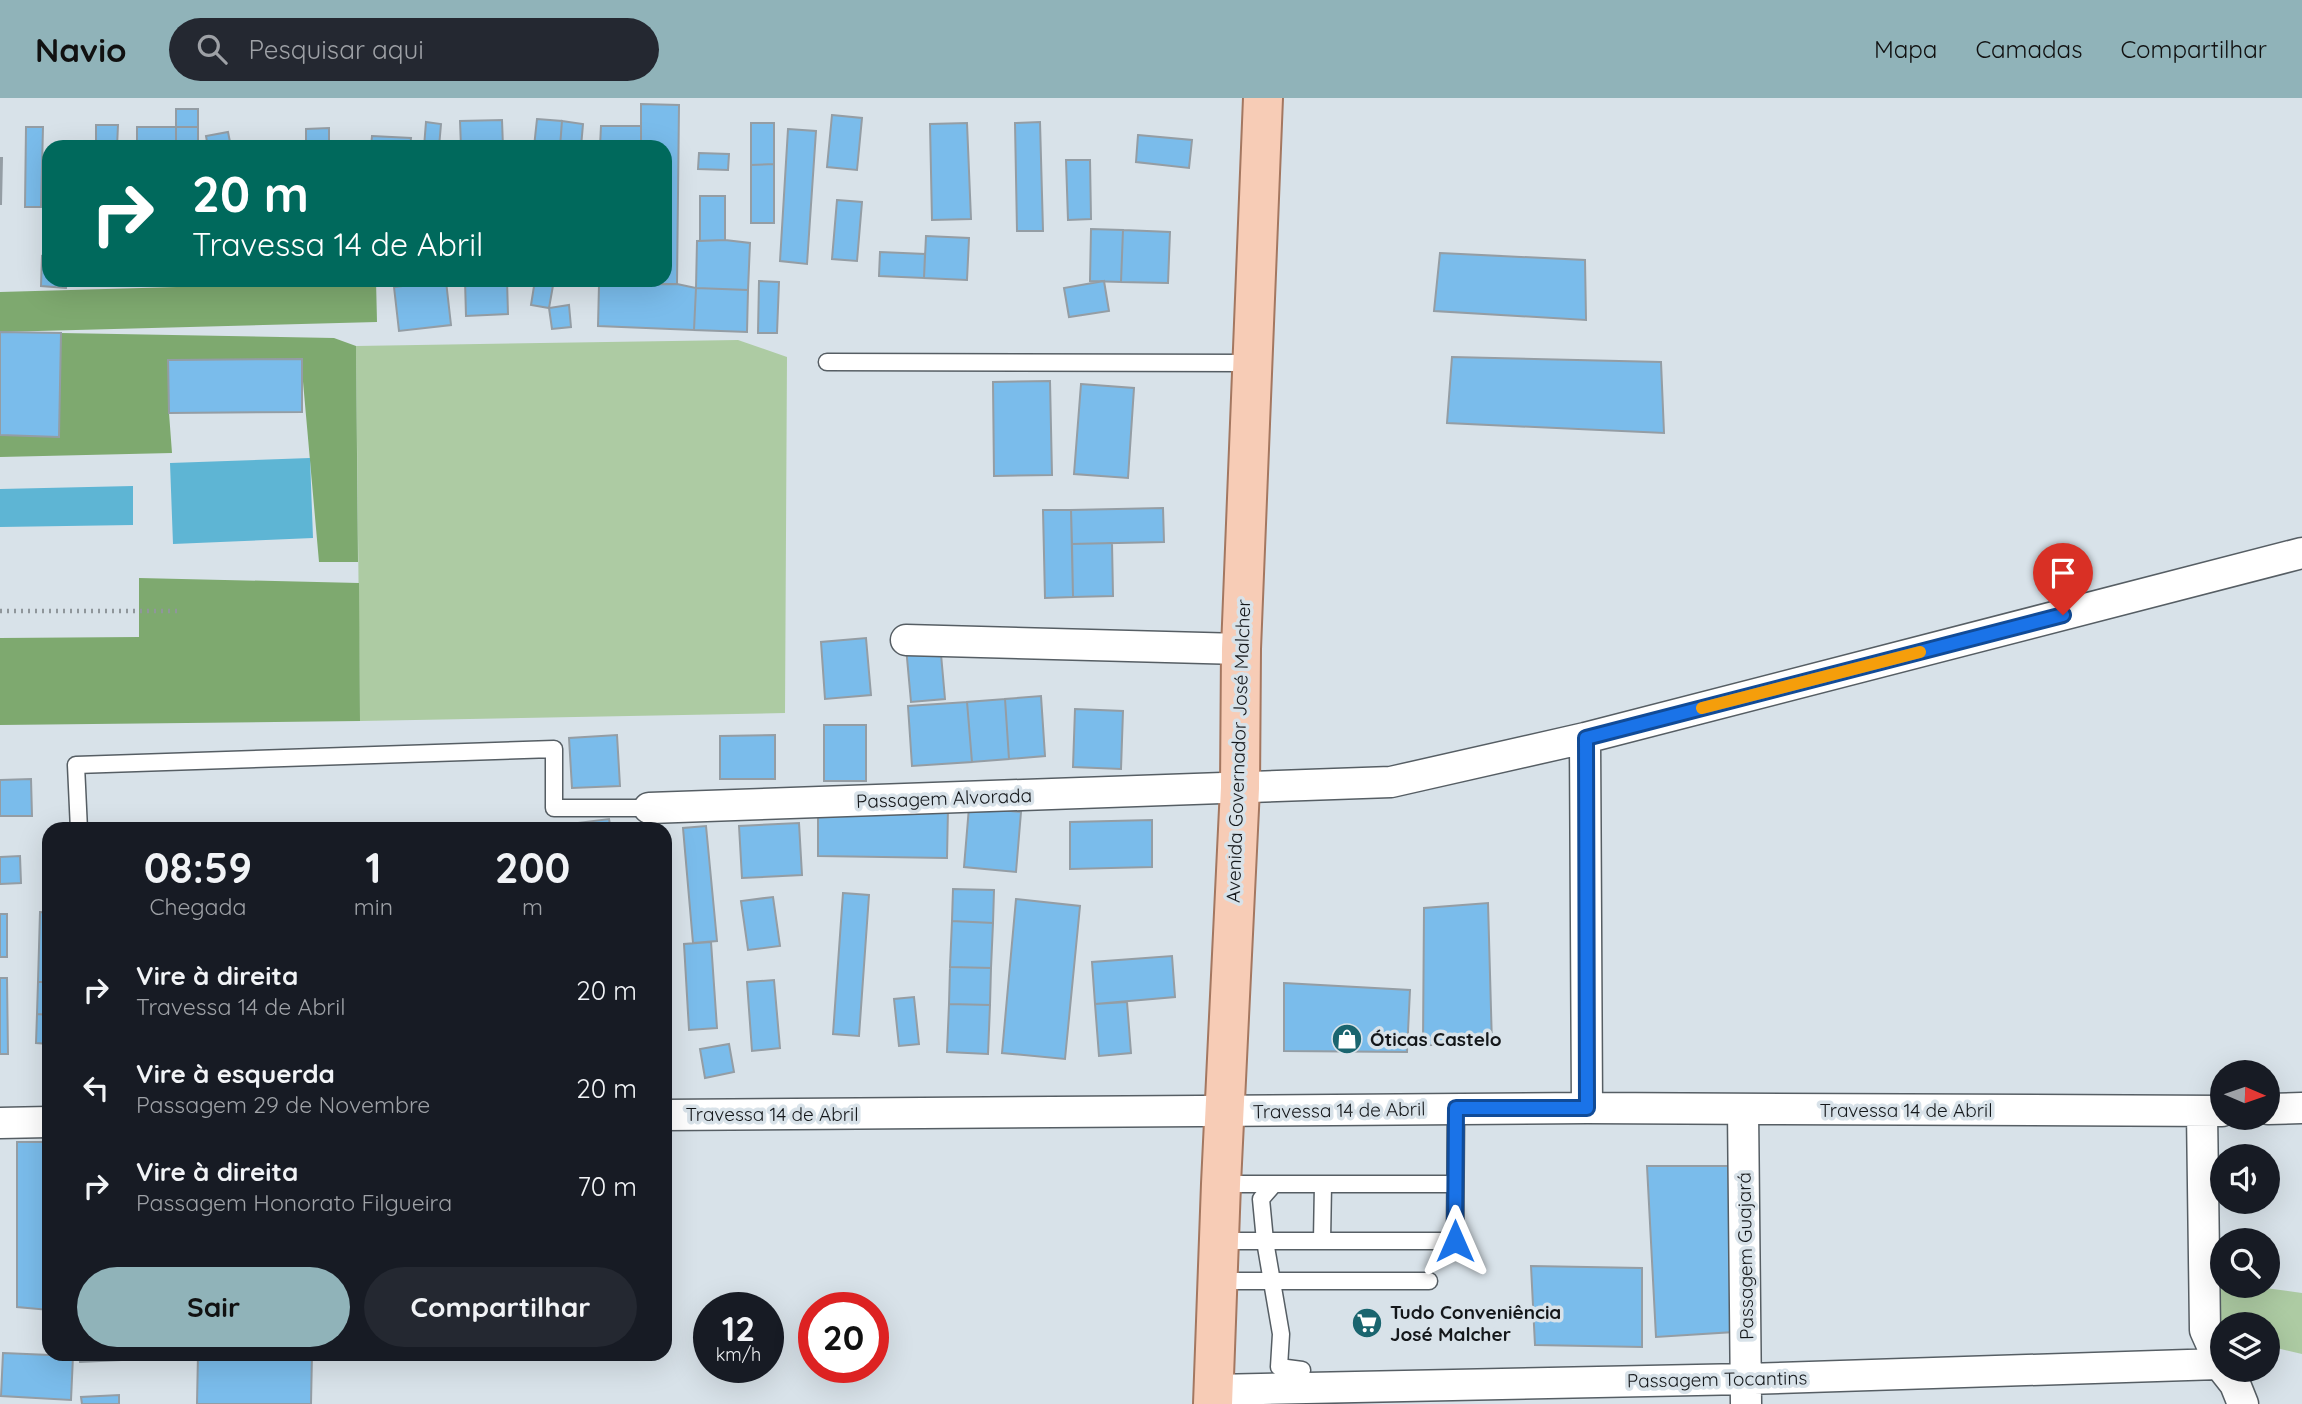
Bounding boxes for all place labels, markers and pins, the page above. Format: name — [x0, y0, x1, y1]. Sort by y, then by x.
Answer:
pin — [2033, 543, 2093, 615]
shop icon: Óticas Castelo — [1330, 1022, 1364, 1056]
place label: Óticas Castelo — [1370, 1027, 1502, 1051]
place label: Tudo Conveniência José Malcher — [1390, 1300, 1561, 1346]
supermarket icon: Tudo Conveniência José Malcher — [1350, 1306, 1384, 1340]

